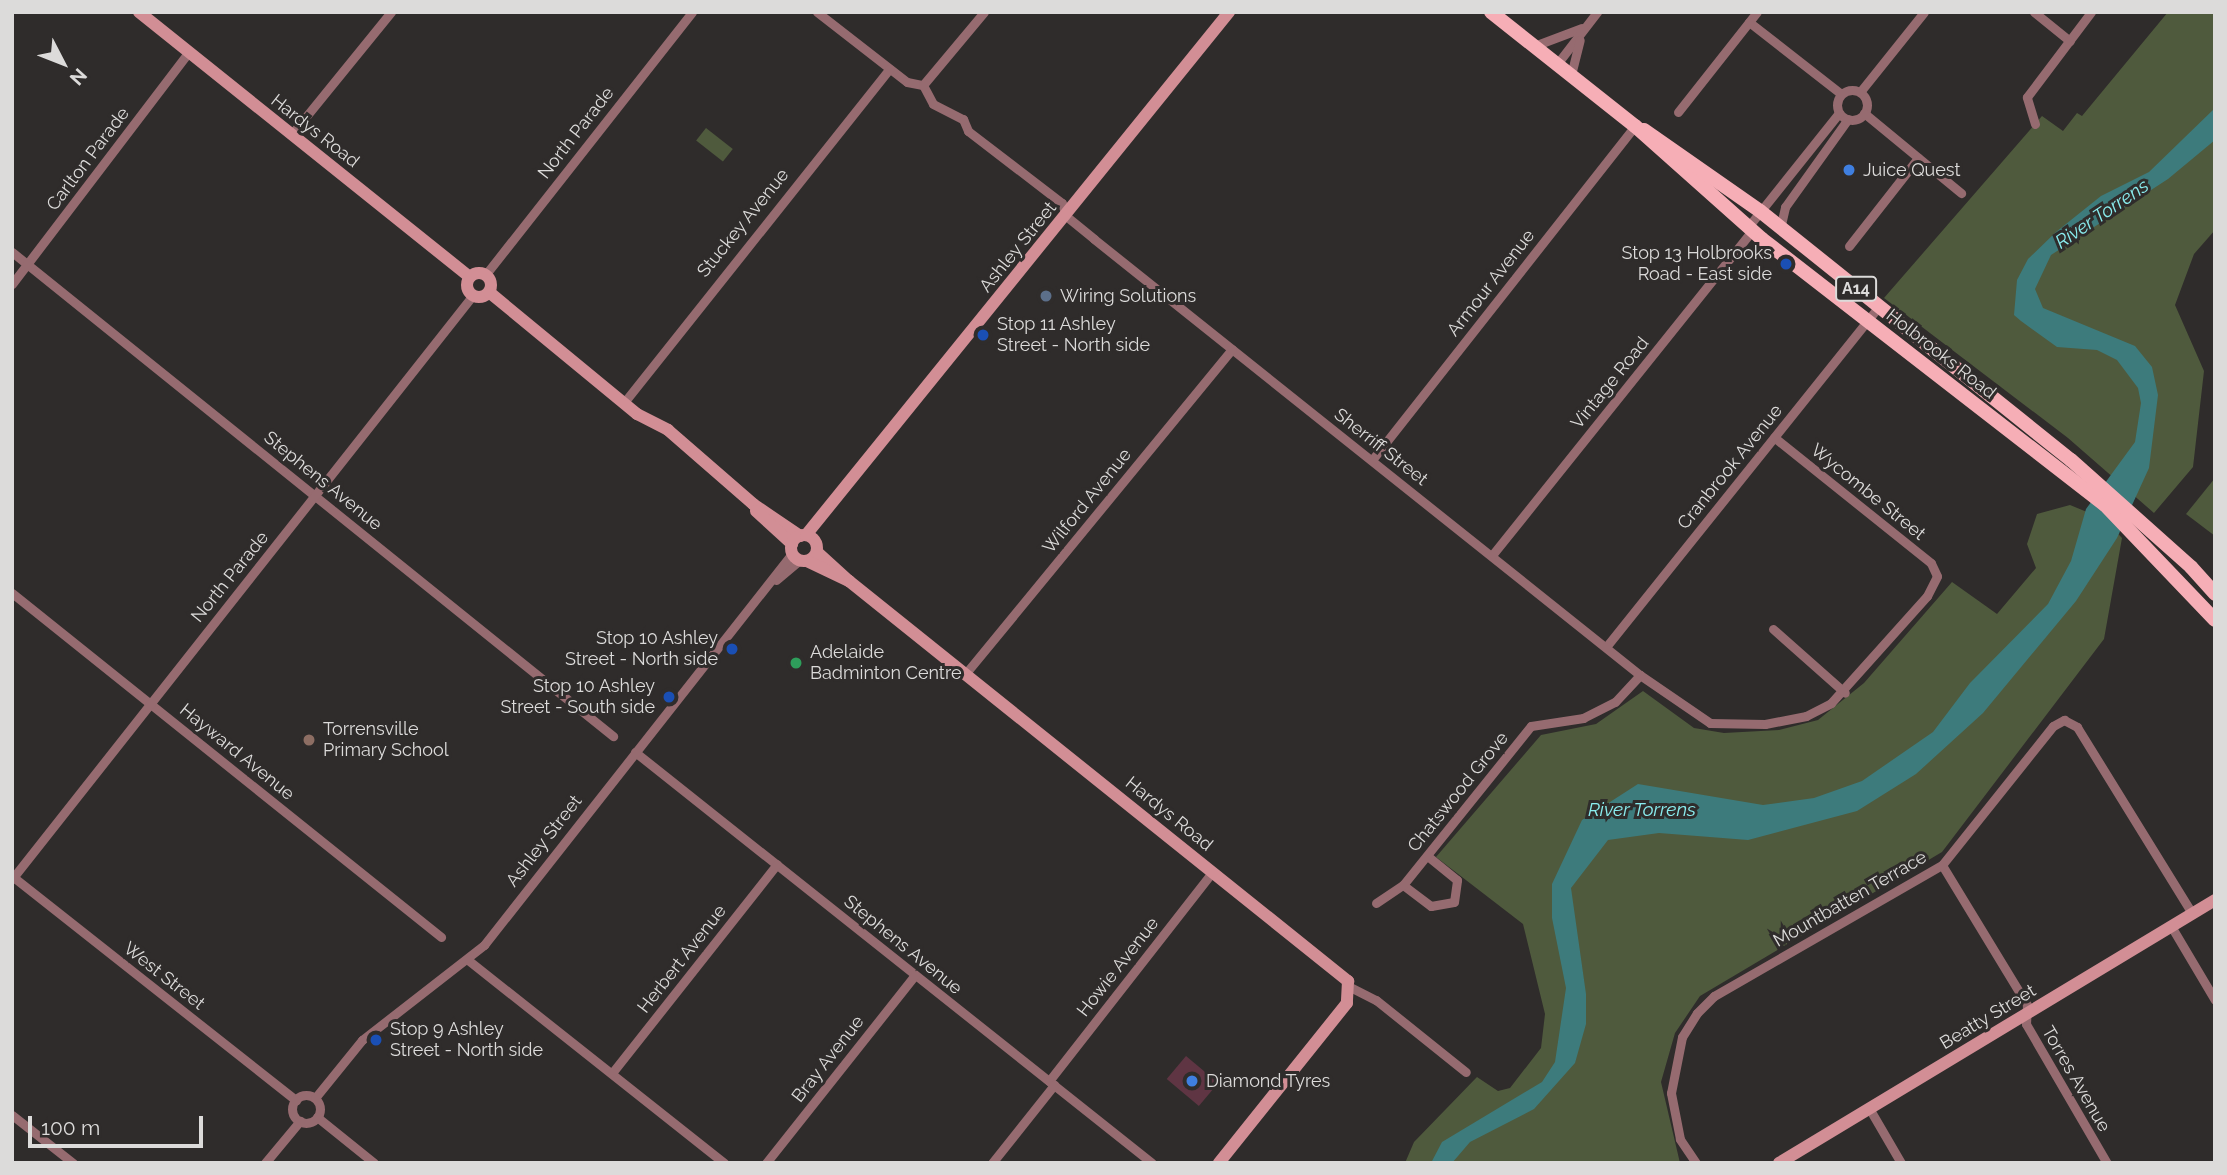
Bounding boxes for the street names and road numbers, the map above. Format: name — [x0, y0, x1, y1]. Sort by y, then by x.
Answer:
street label: North Parade — [533, 83, 619, 183]
street label: Hardys Road — [266, 90, 364, 172]
street label: Carlton Parade — [42, 103, 134, 215]
street label: Stuckey Avenue — [692, 164, 794, 282]
street label: Ashley Street — [975, 197, 1061, 297]
street label: Armour Avenue — [1442, 225, 1540, 341]
road number: A14 — [1835, 276, 1877, 302]
street label: Holbrooks Road — [1882, 304, 2000, 404]
street label: Vintage Road — [1566, 333, 1654, 433]
street label: Cranbrook Avenue — [1673, 400, 1787, 534]
street label: Sherriff Street — [1330, 404, 1432, 490]
street label: Stephens Avenue — [259, 427, 387, 535]
street label: Wycombe Street — [1806, 439, 1930, 545]
street label: Wilford Avenue — [1038, 444, 1136, 558]
street label: North Parade — [187, 527, 273, 627]
street label: Hayward Avenue — [175, 699, 299, 805]
street label: Chatswood Grove — [1403, 728, 1513, 856]
street label: Hardys Road — [1121, 772, 1217, 856]
street label: Ashley Street — [501, 791, 587, 891]
street label: Mountbatten Terrace — [1769, 846, 1931, 952]
street label: Stephens Avenue — [839, 891, 967, 999]
street label: Herbert Avenue — [633, 900, 731, 1018]
street label: Howie Avenue — [1072, 913, 1164, 1021]
street label: West Street — [119, 938, 209, 1014]
street label: Beatty Street — [1936, 980, 2040, 1054]
street label: Bray Avenue — [787, 1011, 869, 1107]
street label: Torres Avenue — [2037, 1022, 2115, 1136]

